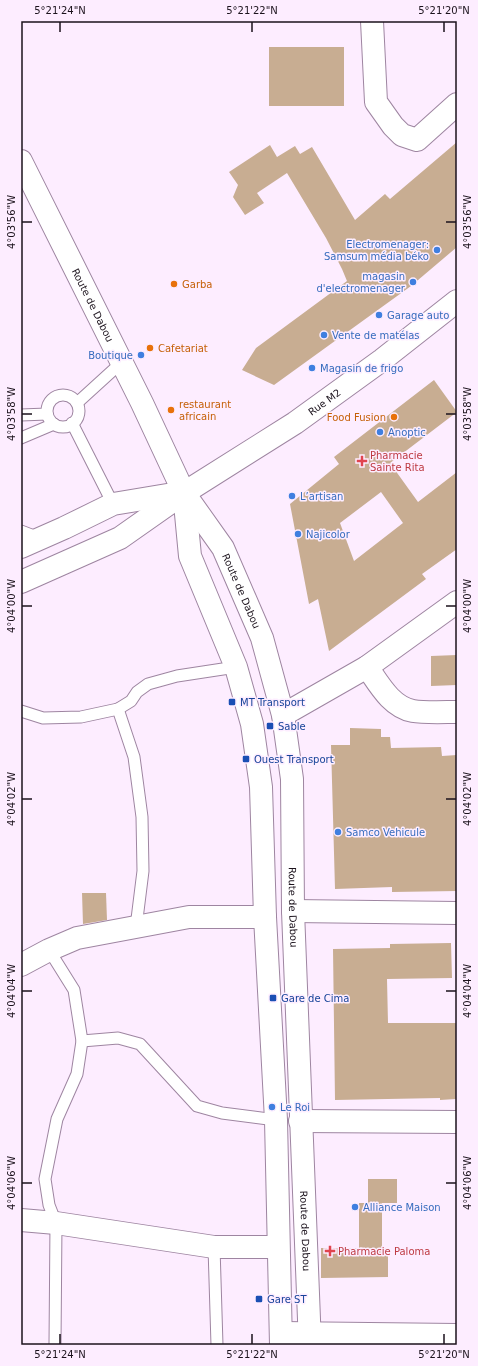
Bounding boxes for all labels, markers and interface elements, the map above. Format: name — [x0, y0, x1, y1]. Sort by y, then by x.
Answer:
text: 5°21'24"N — [34, 5, 86, 16]
text: 5°21'22"N — [226, 5, 278, 16]
text: 5°21'20"N — [418, 5, 470, 16]
text: 4°03'56"W — [6, 195, 17, 249]
text: 4°03'56"W — [462, 195, 473, 249]
place label: Electromenager: Samsum média béko — [324, 239, 429, 262]
marker: Electromenager: Samsum média béko — [432, 245, 442, 255]
street label: Route de Dabou — [70, 266, 116, 344]
place label: magasin d'electromenager — [316, 271, 406, 294]
marker: magasin d'electromenager — [408, 277, 418, 287]
marker: Garba — [169, 279, 179, 289]
place label: Garba — [182, 279, 212, 290]
marker: Garage auto — [374, 310, 384, 320]
place label: Garage auto — [387, 310, 449, 321]
marker: Vente de matélas — [319, 330, 329, 340]
place label: Vente de matélas — [332, 330, 420, 341]
marker: Cafetariat — [145, 343, 155, 353]
place label: Cafetariat — [158, 343, 208, 354]
place label: Boutique — [88, 350, 133, 361]
marker: Boutique — [136, 350, 146, 360]
marker: Magasin de frigo — [307, 363, 317, 373]
place label: Magasin de frigo — [320, 363, 403, 374]
street label: Rue M2 — [306, 386, 343, 417]
text: 4°03'58"W — [6, 387, 17, 441]
text: 4°03'58"W — [462, 387, 473, 441]
place label: restaurant africain — [179, 399, 231, 422]
marker: restaurant africain — [166, 405, 176, 415]
place label: Food Fusion — [327, 412, 386, 423]
marker: Food Fusion — [389, 412, 399, 422]
marker: Anoptic — [375, 427, 385, 437]
place label: Anoptic — [388, 427, 426, 438]
place label: Pharmacie Sainte Rita — [370, 450, 425, 473]
marker: Pharmacie Sainte Rita — [357, 456, 367, 466]
marker: L’artisan — [287, 491, 297, 501]
place label: L’artisan — [300, 491, 343, 502]
marker: Najicolor — [293, 529, 303, 539]
place label: Najicolor — [306, 529, 351, 540]
street label: Route de Dabou — [220, 552, 263, 630]
text: 4°04'00"W — [6, 579, 17, 633]
text: 4°04'00"W — [462, 579, 473, 633]
marker: MT Transport — [227, 697, 237, 707]
place label: MT Transport — [240, 697, 305, 708]
marker: Sable — [265, 721, 275, 731]
place label: Sable — [278, 721, 306, 732]
marker: Ouest Transport — [241, 754, 251, 764]
place label: Ouest Transport — [254, 754, 334, 765]
text: 4°04'02"W — [6, 772, 17, 826]
text: 4°04'02"W — [462, 772, 473, 826]
marker: Samco Vehicule — [333, 827, 343, 837]
place label: Samco Vehicule — [346, 827, 425, 838]
street label: Route de Dabou — [287, 867, 300, 948]
text: 4°04'04"W — [6, 964, 17, 1018]
text: 4°04'04"W — [462, 964, 473, 1018]
marker: Gare de Cima — [268, 993, 278, 1003]
place label: Gare de Cima — [281, 993, 349, 1004]
marker: Le Roi — [267, 1102, 277, 1112]
place label: Le Roi — [280, 1102, 310, 1113]
text: 4°04'06"W — [6, 1156, 17, 1210]
text: 4°04'06"W — [462, 1156, 473, 1210]
street label: Route de Dabou — [298, 1190, 313, 1271]
marker: Alliance Maison — [350, 1202, 360, 1212]
place label: Alliance Maison — [363, 1202, 441, 1213]
marker: Pharmacie Paloma — [325, 1246, 335, 1256]
place label: Pharmacie Paloma — [338, 1246, 430, 1257]
marker: Gare ST — [254, 1294, 264, 1304]
place label: Gare ST — [267, 1294, 307, 1305]
text: 5°21'24"N — [34, 1349, 86, 1360]
text: 5°21'22"N — [226, 1349, 278, 1360]
text: 5°21'20"N — [418, 1349, 470, 1360]

